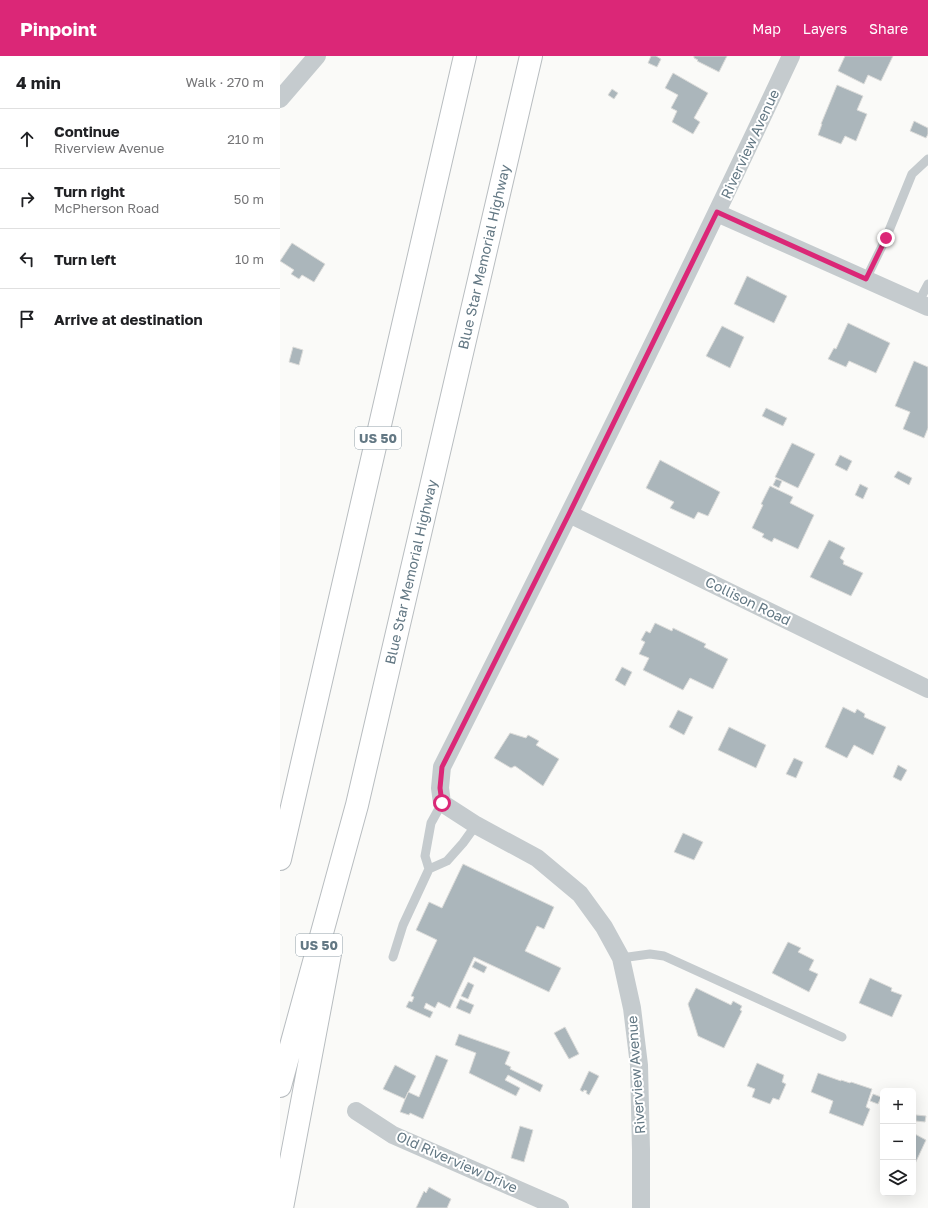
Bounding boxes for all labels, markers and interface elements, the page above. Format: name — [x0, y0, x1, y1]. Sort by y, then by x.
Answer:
text: Pinpoint — [20, 17, 97, 40]
text: Map — [752, 20, 781, 37]
text: Layers — [803, 20, 847, 37]
text: Share — [869, 20, 908, 37]
text: 4 min — [16, 72, 61, 93]
text: Walk · 270 m — [186, 74, 264, 90]
street label: Riverview Avenue — [717, 86, 782, 201]
text: Continue — [54, 122, 120, 140]
icon: ahead — [16, 128, 38, 150]
text: 210 m — [227, 131, 264, 147]
text: Riverview Avenue — [54, 140, 164, 156]
street label: Blue Star Memorial Highway — [454, 163, 513, 351]
text: Turn right — [54, 182, 125, 200]
icon: right — [16, 188, 38, 210]
text: 50 m — [234, 191, 264, 207]
text: McPherson Road — [54, 200, 159, 216]
route end — [877, 229, 895, 247]
icon: left — [16, 248, 38, 270]
text: Turn left — [54, 250, 116, 268]
text: 10 m — [235, 251, 264, 267]
icon: arrive — [16, 308, 38, 330]
text: Arrive at destination — [54, 310, 203, 328]
road number: US 50 — [355, 427, 401, 449]
street label: Blue Star Memorial Highway — [381, 478, 440, 666]
street label: Collison Road — [703, 573, 794, 629]
route start — [433, 794, 451, 812]
road number: US 50 — [296, 934, 342, 956]
street label: Riverview Avenue — [623, 1015, 648, 1135]
map controls — [880, 1088, 916, 1196]
button: + — [880, 1088, 916, 1124]
button: − — [880, 1124, 916, 1160]
street label: Old Riverview Drive — [394, 1127, 520, 1196]
button: layers — [880, 1160, 916, 1196]

